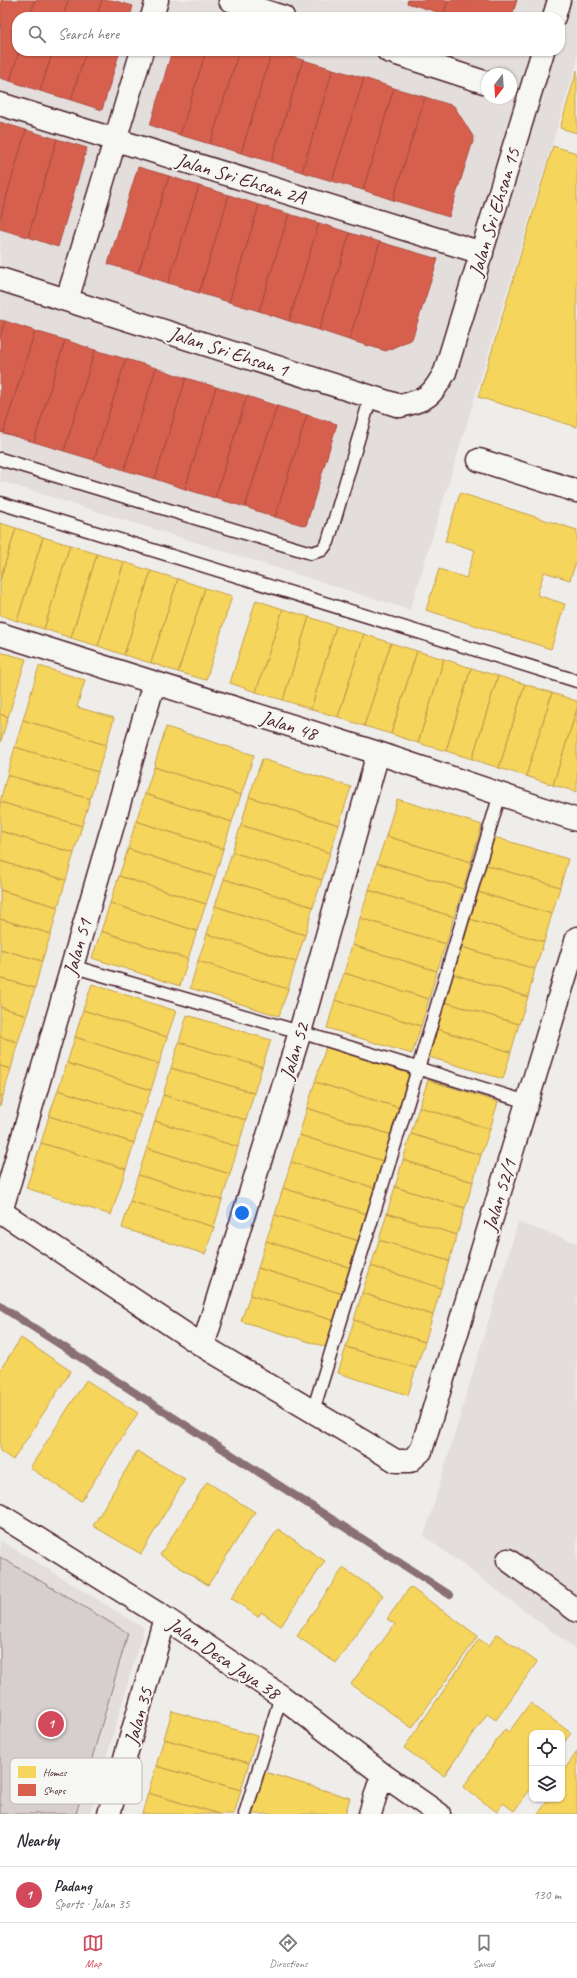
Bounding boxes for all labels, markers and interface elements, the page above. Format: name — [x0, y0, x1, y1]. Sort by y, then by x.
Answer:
search box — [12, 12, 565, 56]
icon: search — [26, 23, 48, 45]
text: Search here — [58, 25, 119, 44]
north arrow — [481, 68, 517, 104]
street label: Jalan Sri Ehsan 15 — [463, 144, 526, 280]
street label: Jalan Sri Ehsan 2A — [172, 147, 309, 210]
street label: Jalan Sri Ehsan 1 — [165, 320, 292, 383]
street label: Jalan 48 — [256, 704, 322, 747]
street label: Jalan 51 — [57, 915, 98, 979]
street label: Jalan 52 — [274, 1018, 315, 1083]
street label: Jalan 52/1 — [476, 1155, 522, 1235]
your location — [232, 1203, 252, 1223]
street label: Jalan Desa Jaya 38 — [162, 1611, 286, 1706]
street label: Jalan 35 — [118, 1684, 159, 1748]
pin: 1 — [38, 1709, 64, 1739]
map controls — [529, 1730, 565, 1802]
button: locate — [529, 1730, 565, 1766]
legend — [10, 1758, 142, 1804]
text: Homes — [43, 1765, 68, 1779]
button: layers — [529, 1766, 565, 1802]
text: Shops — [43, 1783, 67, 1797]
text: Nearby — [16, 1830, 59, 1851]
text: Padang — [54, 1877, 92, 1896]
text: 1 — [26, 1887, 32, 1903]
text: 130 m — [533, 1887, 561, 1903]
text: Sports · Jalan 35 — [54, 1896, 130, 1912]
tab: Map — [82, 1932, 104, 1970]
tab: Directions — [269, 1932, 308, 1970]
tab: Saved — [473, 1932, 495, 1970]

